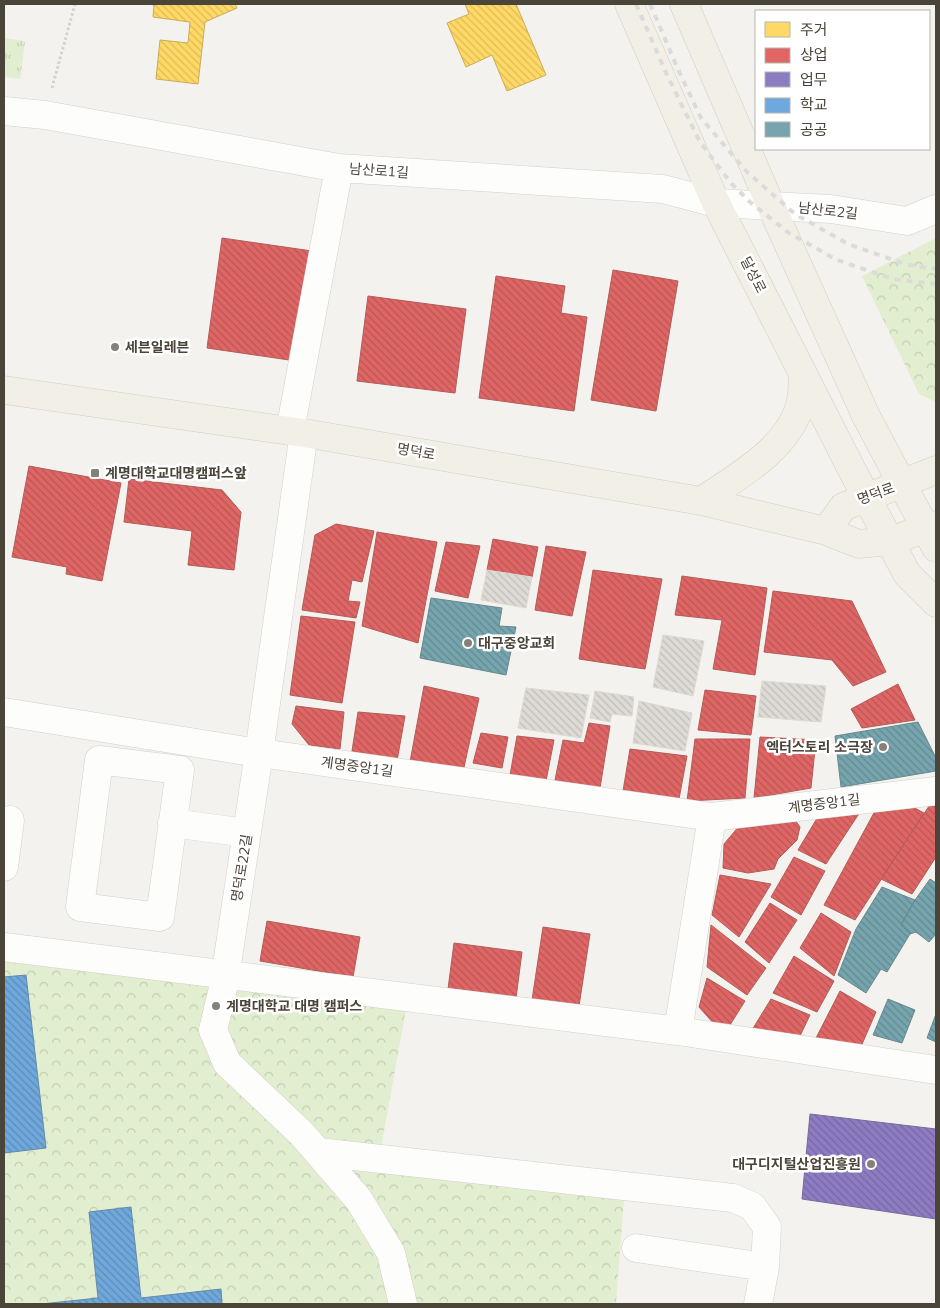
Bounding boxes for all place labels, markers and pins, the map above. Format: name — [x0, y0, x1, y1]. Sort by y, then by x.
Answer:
place label: 세븐일레븐 — [125, 338, 190, 357]
marker: 세븐일레븐 — [109, 341, 121, 353]
place label: 계명대학교대명캠퍼스앞 — [105, 464, 247, 483]
marker: 계명대학교대명캠퍼스앞 — [89, 467, 101, 479]
place label: 대구중앙교회 — [478, 634, 555, 653]
marker: 대구중앙교회 — [462, 637, 474, 649]
place label: 엑터스토리 소극장 — [766, 738, 873, 757]
marker: 엑터스토리 소극장 — [877, 741, 889, 753]
place label: 계명대학교 대명 캠퍼스 — [226, 997, 362, 1016]
marker: 계명대학교 대명 캠퍼스 — [210, 1000, 222, 1012]
place label: 대구디지털산업진흥원 — [732, 1155, 861, 1174]
marker: 대구디지털산업진흥원 — [865, 1158, 877, 1170]

